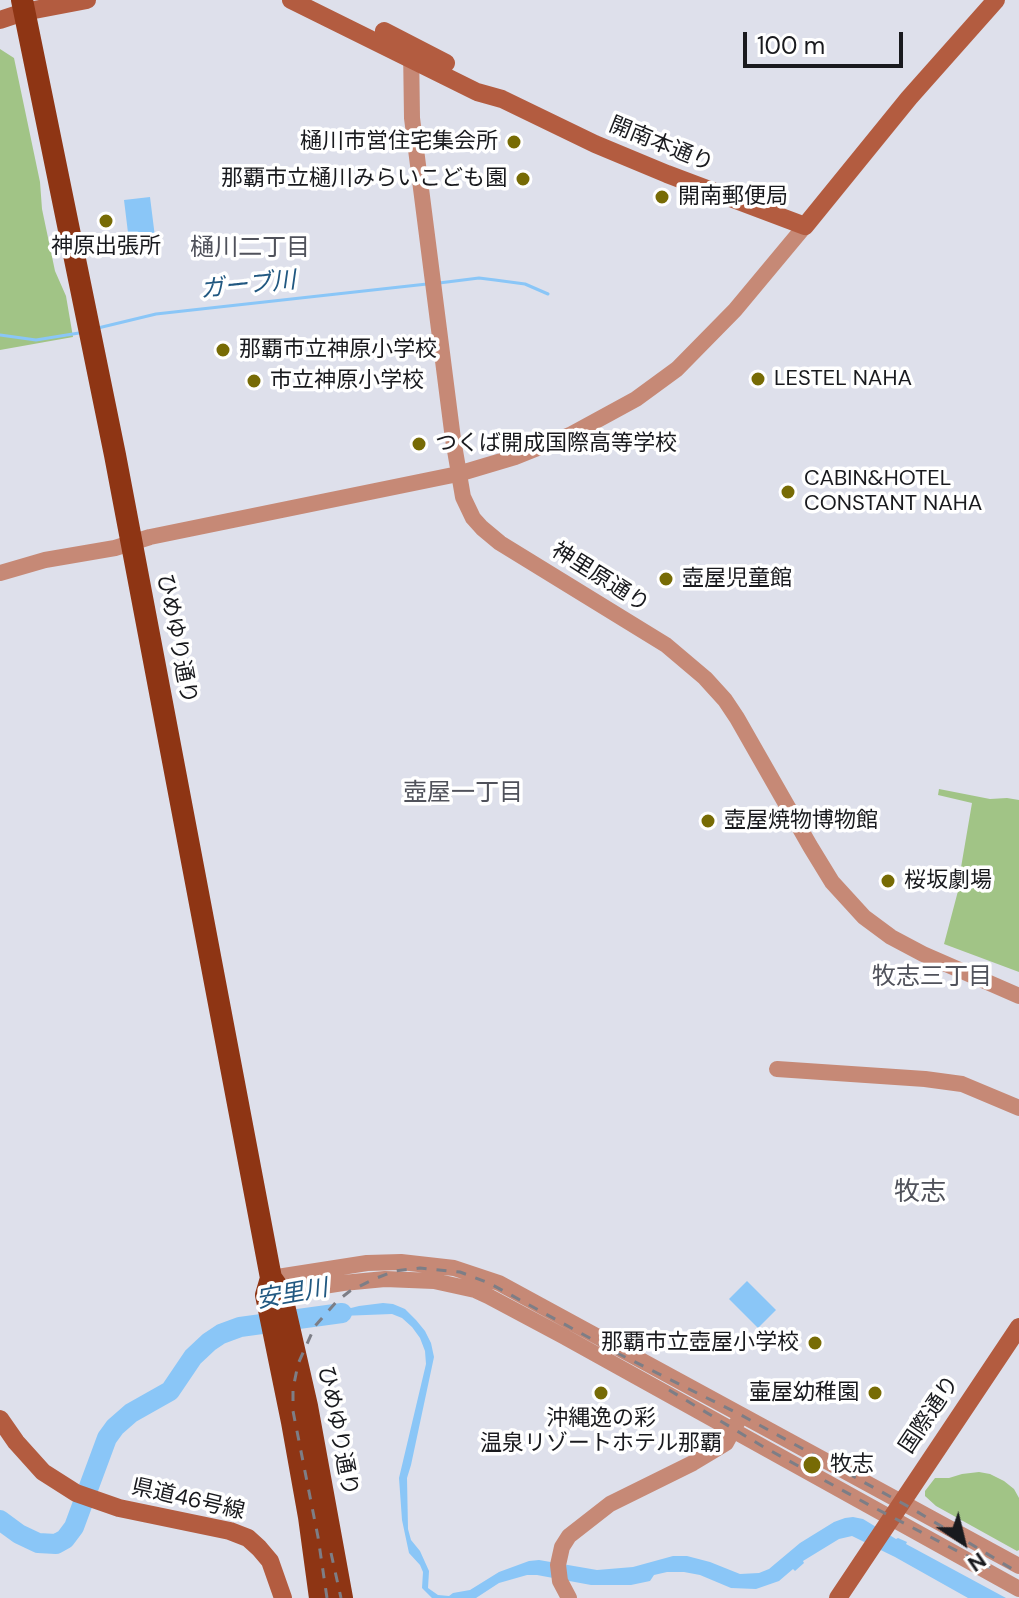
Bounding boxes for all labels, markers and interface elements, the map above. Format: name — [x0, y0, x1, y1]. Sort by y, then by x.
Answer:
scale bar — [747, 16, 907, 66]
text: 100 m — [757, 30, 825, 61]
street label: 開南本通り — [605, 112, 717, 178]
place label: 樋川市営住宅集会所 — [300, 129, 498, 155]
marker: 樋川市営住宅集会所 — [505, 133, 523, 151]
place label: 那覇市立樋川みらいこども園 — [221, 166, 507, 192]
marker: 那覇市立樋川みらいこども園 — [514, 170, 532, 188]
place label: 開南郵便局 — [678, 184, 788, 210]
marker: 開南郵便局 — [653, 188, 671, 206]
marker: 神原出張所 — [97, 212, 115, 230]
place label: 神原出張所 — [51, 234, 161, 260]
district label: 樋川二丁目 — [190, 235, 310, 263]
water label: ガーブ川 — [199, 267, 297, 305]
place label: 那覇市立神原小学校 — [239, 337, 437, 363]
marker: 那覇市立神原小学校 — [214, 341, 232, 359]
place label: LESTEL NAHA — [774, 366, 912, 392]
place label: 市立神原小学校 — [270, 368, 424, 394]
marker: LESTEL NAHA — [749, 370, 767, 388]
marker: 市立神原小学校 — [245, 372, 263, 390]
place label: つくば開成国際高等学校 — [435, 431, 677, 457]
marker: つくば開成国際高等学校 — [410, 435, 428, 453]
place label: CABIN&HOTEL CONSTANT NAHA — [804, 466, 982, 518]
marker: CABIN&HOTEL CONSTANT NAHA — [779, 483, 797, 501]
street label: 神里原通り — [546, 538, 654, 618]
place label: 壺屋児童館 — [682, 566, 792, 592]
marker: 壺屋児童館 — [657, 570, 675, 588]
street label: ひめゆり通り — [150, 572, 202, 706]
district label: 壺屋一丁目 — [403, 780, 523, 808]
place label: 壺屋焼物博物館 — [724, 808, 878, 834]
marker: 壺屋焼物博物館 — [699, 812, 717, 830]
place label: 桜坂劇場 — [904, 868, 992, 894]
marker: 桜坂劇場 — [879, 872, 897, 890]
district label: 牧志三丁目 — [872, 964, 992, 992]
district label: 牧志 — [894, 1177, 946, 1209]
water label: 安里川 — [254, 1275, 330, 1315]
place label: 那覇市立壺屋小学校 — [601, 1330, 799, 1356]
marker: 那覇市立壺屋小学校 — [806, 1334, 824, 1352]
street label: ひめゆり通り — [311, 1364, 363, 1498]
street label: 国際通り — [894, 1371, 966, 1459]
place label: 壷屋幼稚園 — [749, 1380, 859, 1406]
marker: 沖縄逸の彩 温泉リゾートホテル那覇 — [592, 1384, 610, 1402]
marker: 壷屋幼稚園 — [866, 1384, 884, 1402]
place label: 沖縄逸の彩 温泉リゾートホテル那覇 — [480, 1406, 722, 1458]
place label: 牧志 — [830, 1452, 874, 1478]
marker: 牧志 — [801, 1454, 823, 1476]
street label: 県道46号線 — [129, 1474, 247, 1526]
north arrow — [923, 1502, 1003, 1582]
text: N — [962, 1546, 992, 1579]

